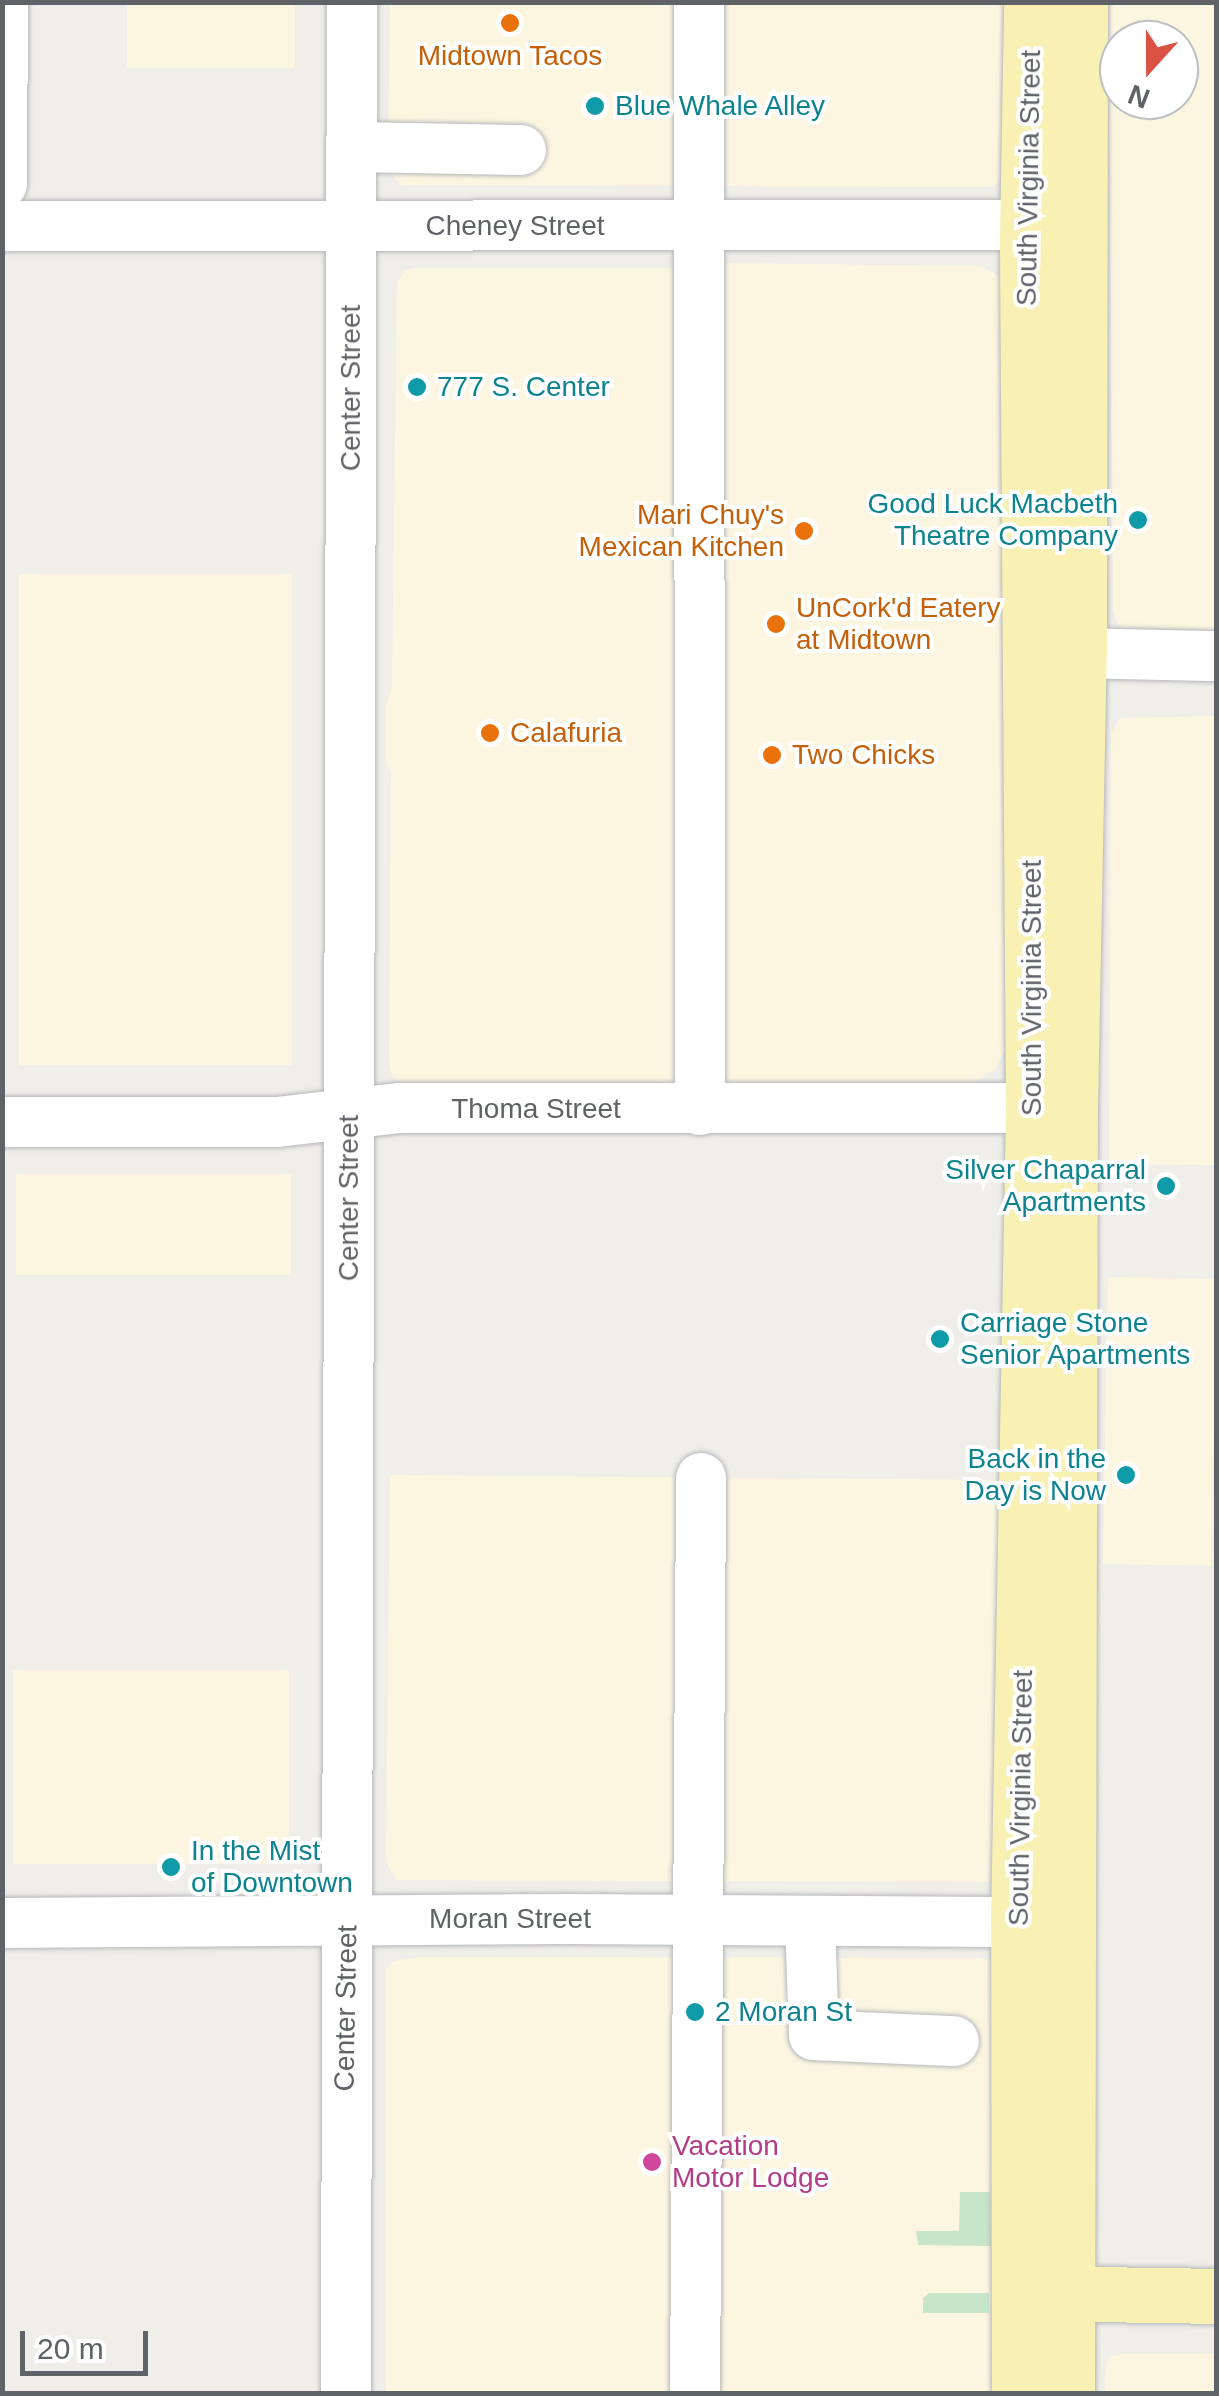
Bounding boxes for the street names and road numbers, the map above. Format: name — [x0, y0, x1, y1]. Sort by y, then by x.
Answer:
street label: South Virginia Street — [1010, 50, 1048, 306]
street label: Cheney Street — [426, 209, 604, 243]
street label: Center Street — [334, 305, 368, 471]
street label: South Virginia Street — [1015, 860, 1049, 1116]
street label: Thoma Street — [451, 1092, 621, 1126]
street label: Center Street — [332, 1115, 366, 1281]
street label: South Virginia Street — [1002, 1670, 1040, 1926]
street label: Moran Street — [429, 1902, 591, 1936]
street label: Center Street — [328, 1924, 364, 2092]

